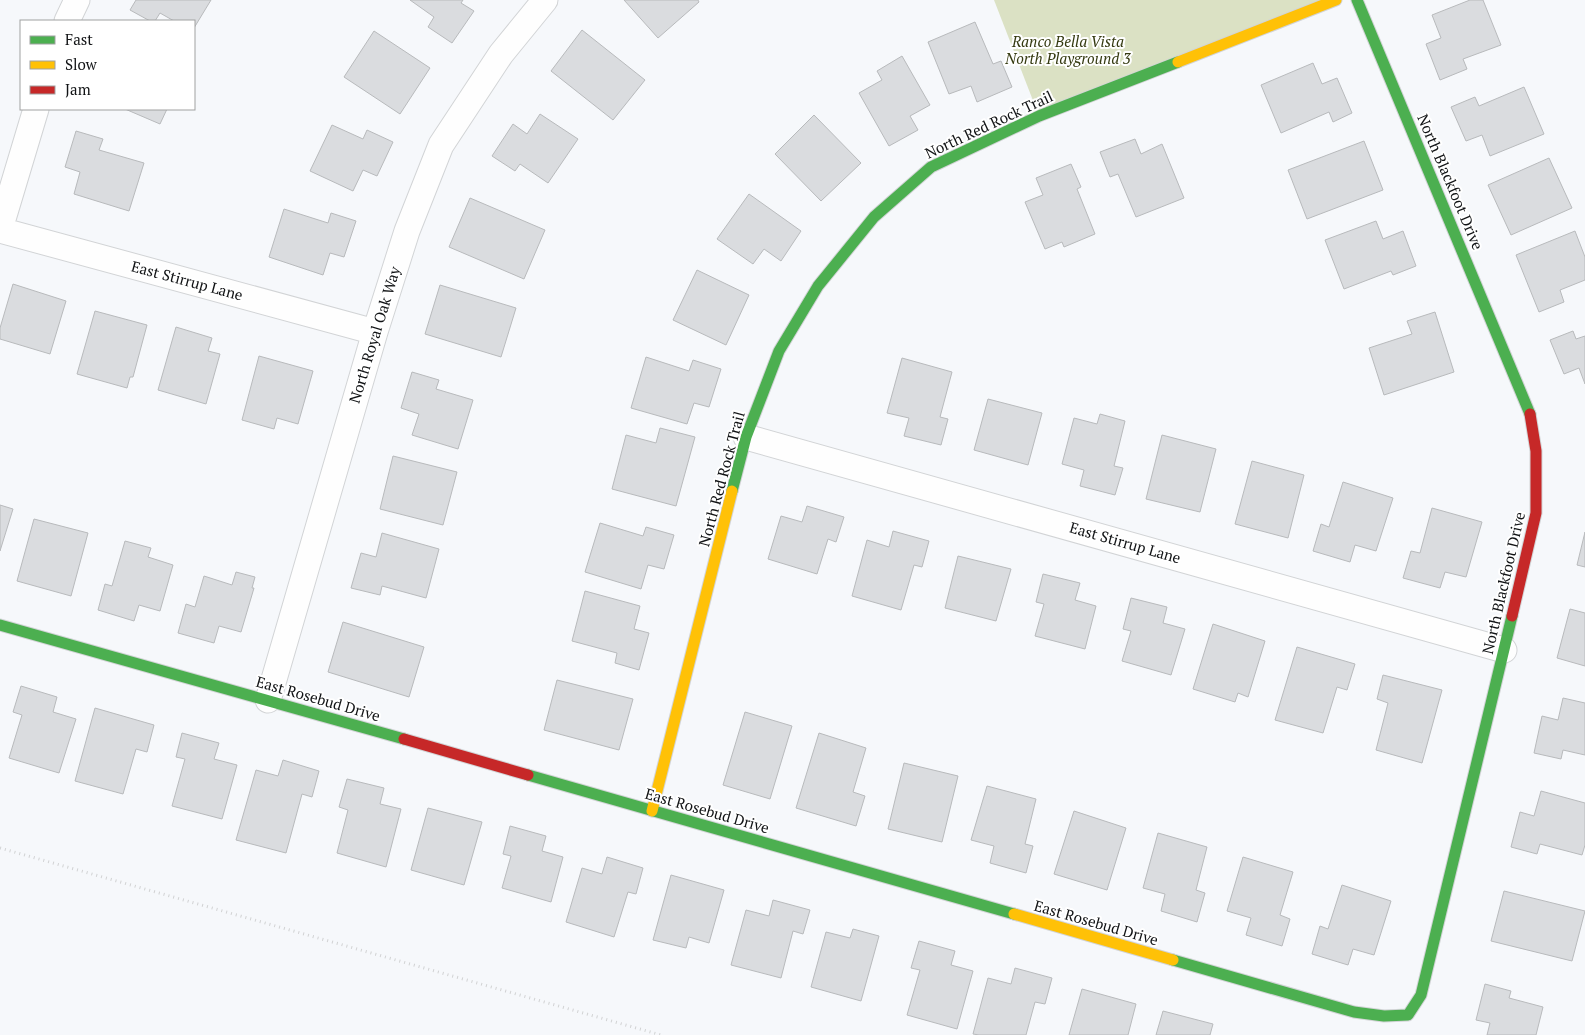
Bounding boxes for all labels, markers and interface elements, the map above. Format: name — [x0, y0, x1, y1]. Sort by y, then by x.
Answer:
legend — [20, 20, 195, 110]
text: Fast — [65, 29, 93, 49]
park label: Ranco Bella Vista North Playground 3 — [1004, 31, 1132, 68]
text: Slow — [65, 54, 98, 74]
text: Jam — [65, 79, 91, 99]
street label: North Red Rock Trail — [921, 86, 1056, 163]
street label: North Blackfoot Drive — [1413, 111, 1489, 252]
street label: East Stirrup Lane — [129, 256, 245, 305]
street label: North Royal Oak Way — [344, 264, 404, 405]
street label: North Red Rock Trail — [693, 409, 749, 548]
street label: North Blackfoot Drive — [1477, 510, 1529, 656]
street label: East Stirrup Lane — [1067, 517, 1183, 567]
street label: East Rosebud Drive — [254, 671, 383, 725]
street label: East Rosebud Drive — [643, 783, 772, 837]
street label: East Rosebud Drive — [1032, 895, 1161, 949]

